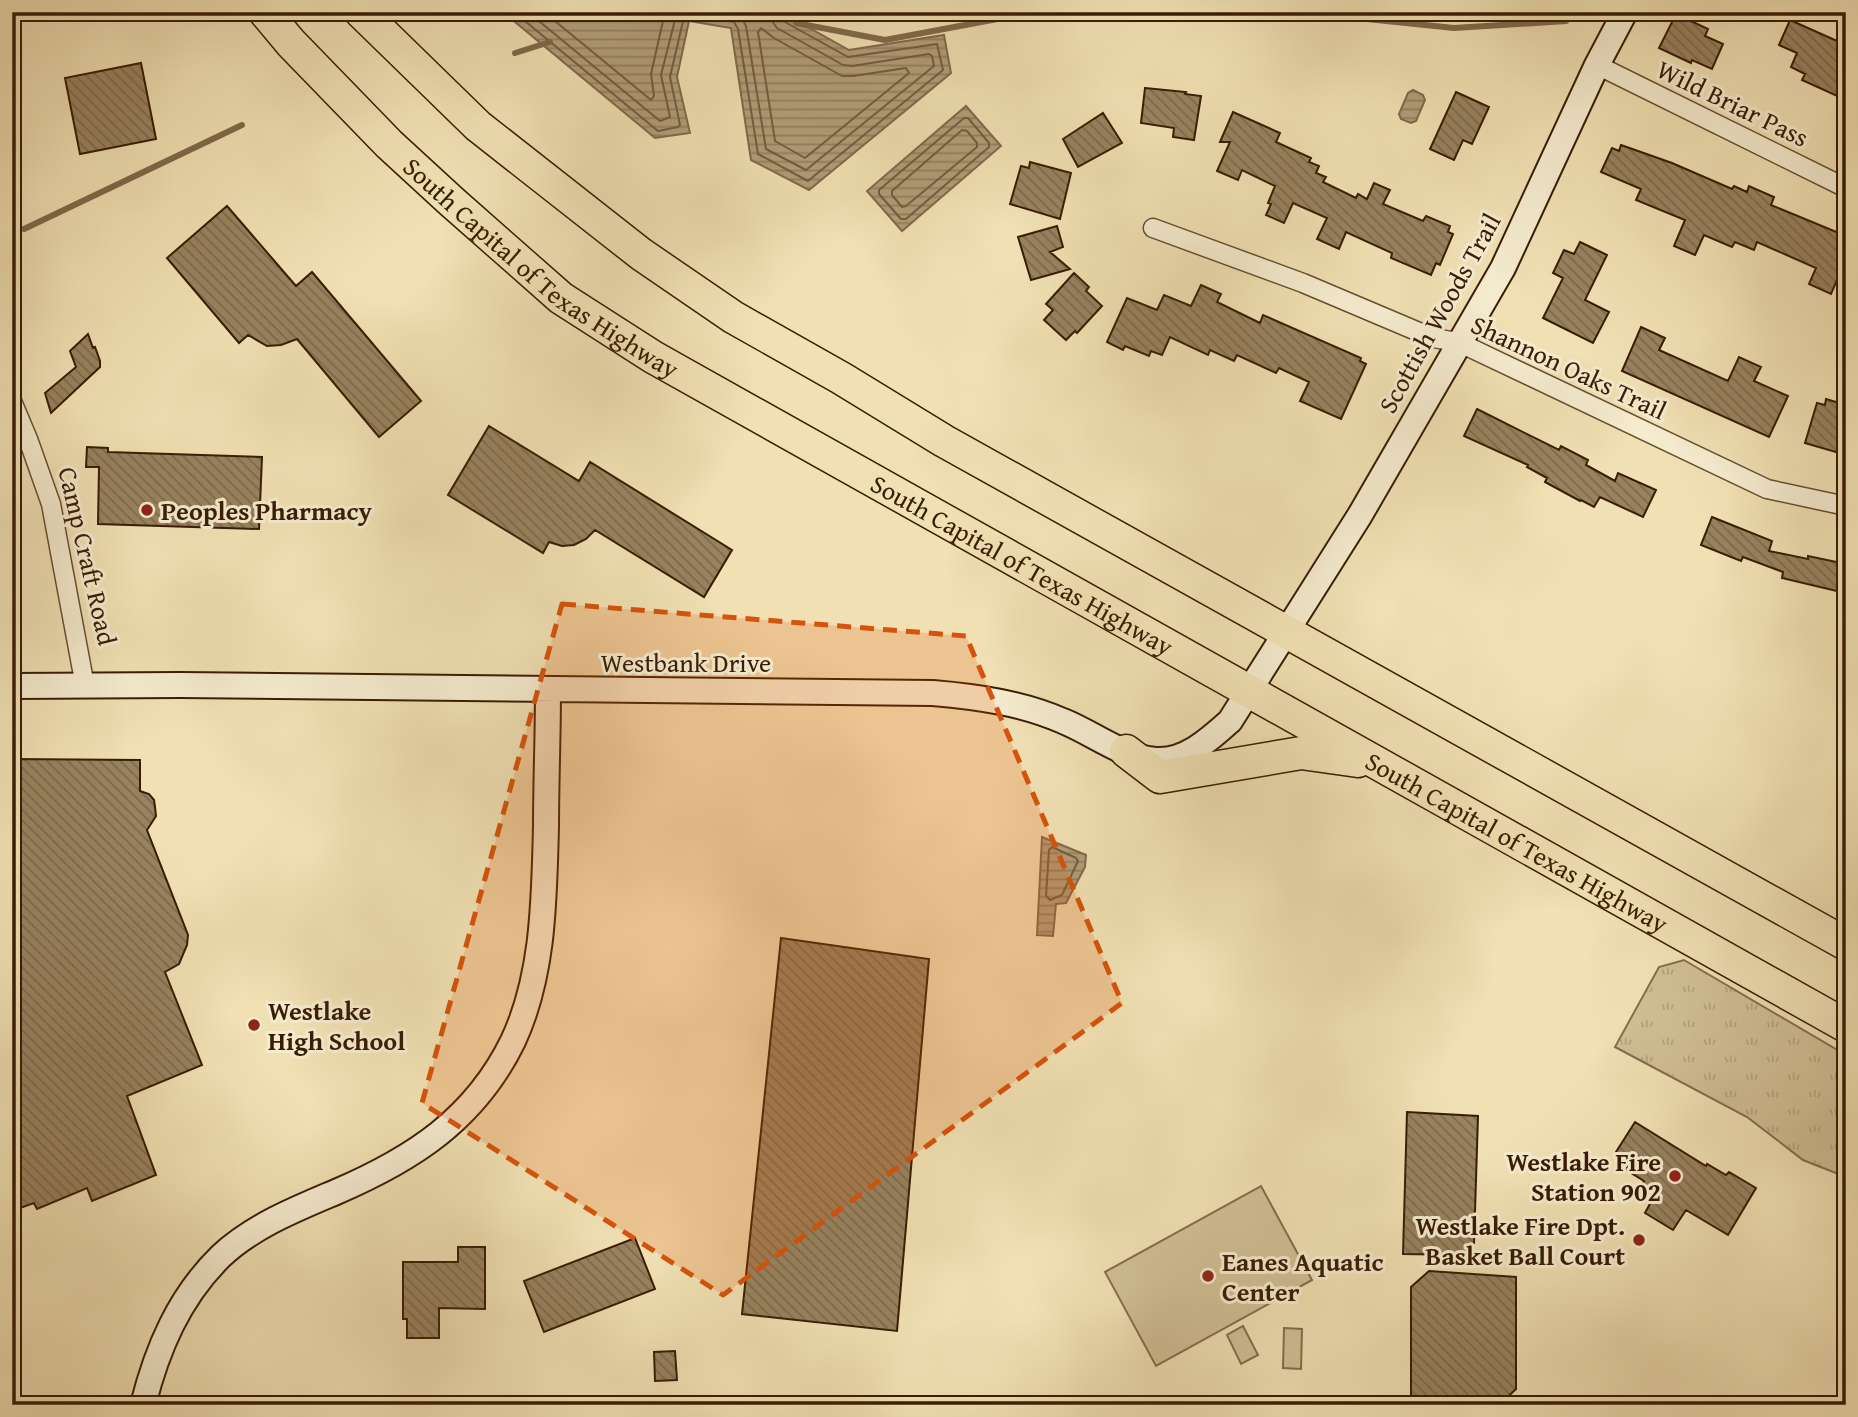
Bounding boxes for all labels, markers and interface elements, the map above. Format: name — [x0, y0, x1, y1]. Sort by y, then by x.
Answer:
street label: Wild Briar Pass — [1650, 49, 1816, 157]
street label: South Capital of Texas Highway — [395, 147, 687, 387]
street label: Scottish Woods Trail — [1368, 206, 1510, 420]
street label: Shannon Oaks Trail — [1465, 305, 1673, 429]
street label: Camp Craft Road — [49, 463, 127, 649]
street label: South Capital of Texas Highway — [864, 464, 1181, 665]
place label: Peoples Pharmacy — [161, 491, 373, 530]
marker: Peoples Pharmacy — [139, 502, 155, 518]
street label: Westbank Drive — [601, 643, 771, 682]
street label: South Capital of Texas Highway — [1358, 741, 1676, 942]
place label: Westlake High School — [268, 991, 405, 1060]
marker: Westlake High School — [246, 1017, 262, 1033]
place label: Westlake Fire Station 902 — [1506, 1142, 1661, 1211]
marker: Westlake Fire Station 902 — [1667, 1168, 1683, 1184]
place label: Westlake Fire Dpt. Basket Ball Court — [1416, 1206, 1625, 1275]
marker: Westlake Fire Dpt. Basket Ball Court — [1631, 1232, 1647, 1248]
place label: Eanes Aquatic Center — [1222, 1242, 1384, 1311]
marker: Eanes Aquatic Center — [1200, 1268, 1216, 1284]

